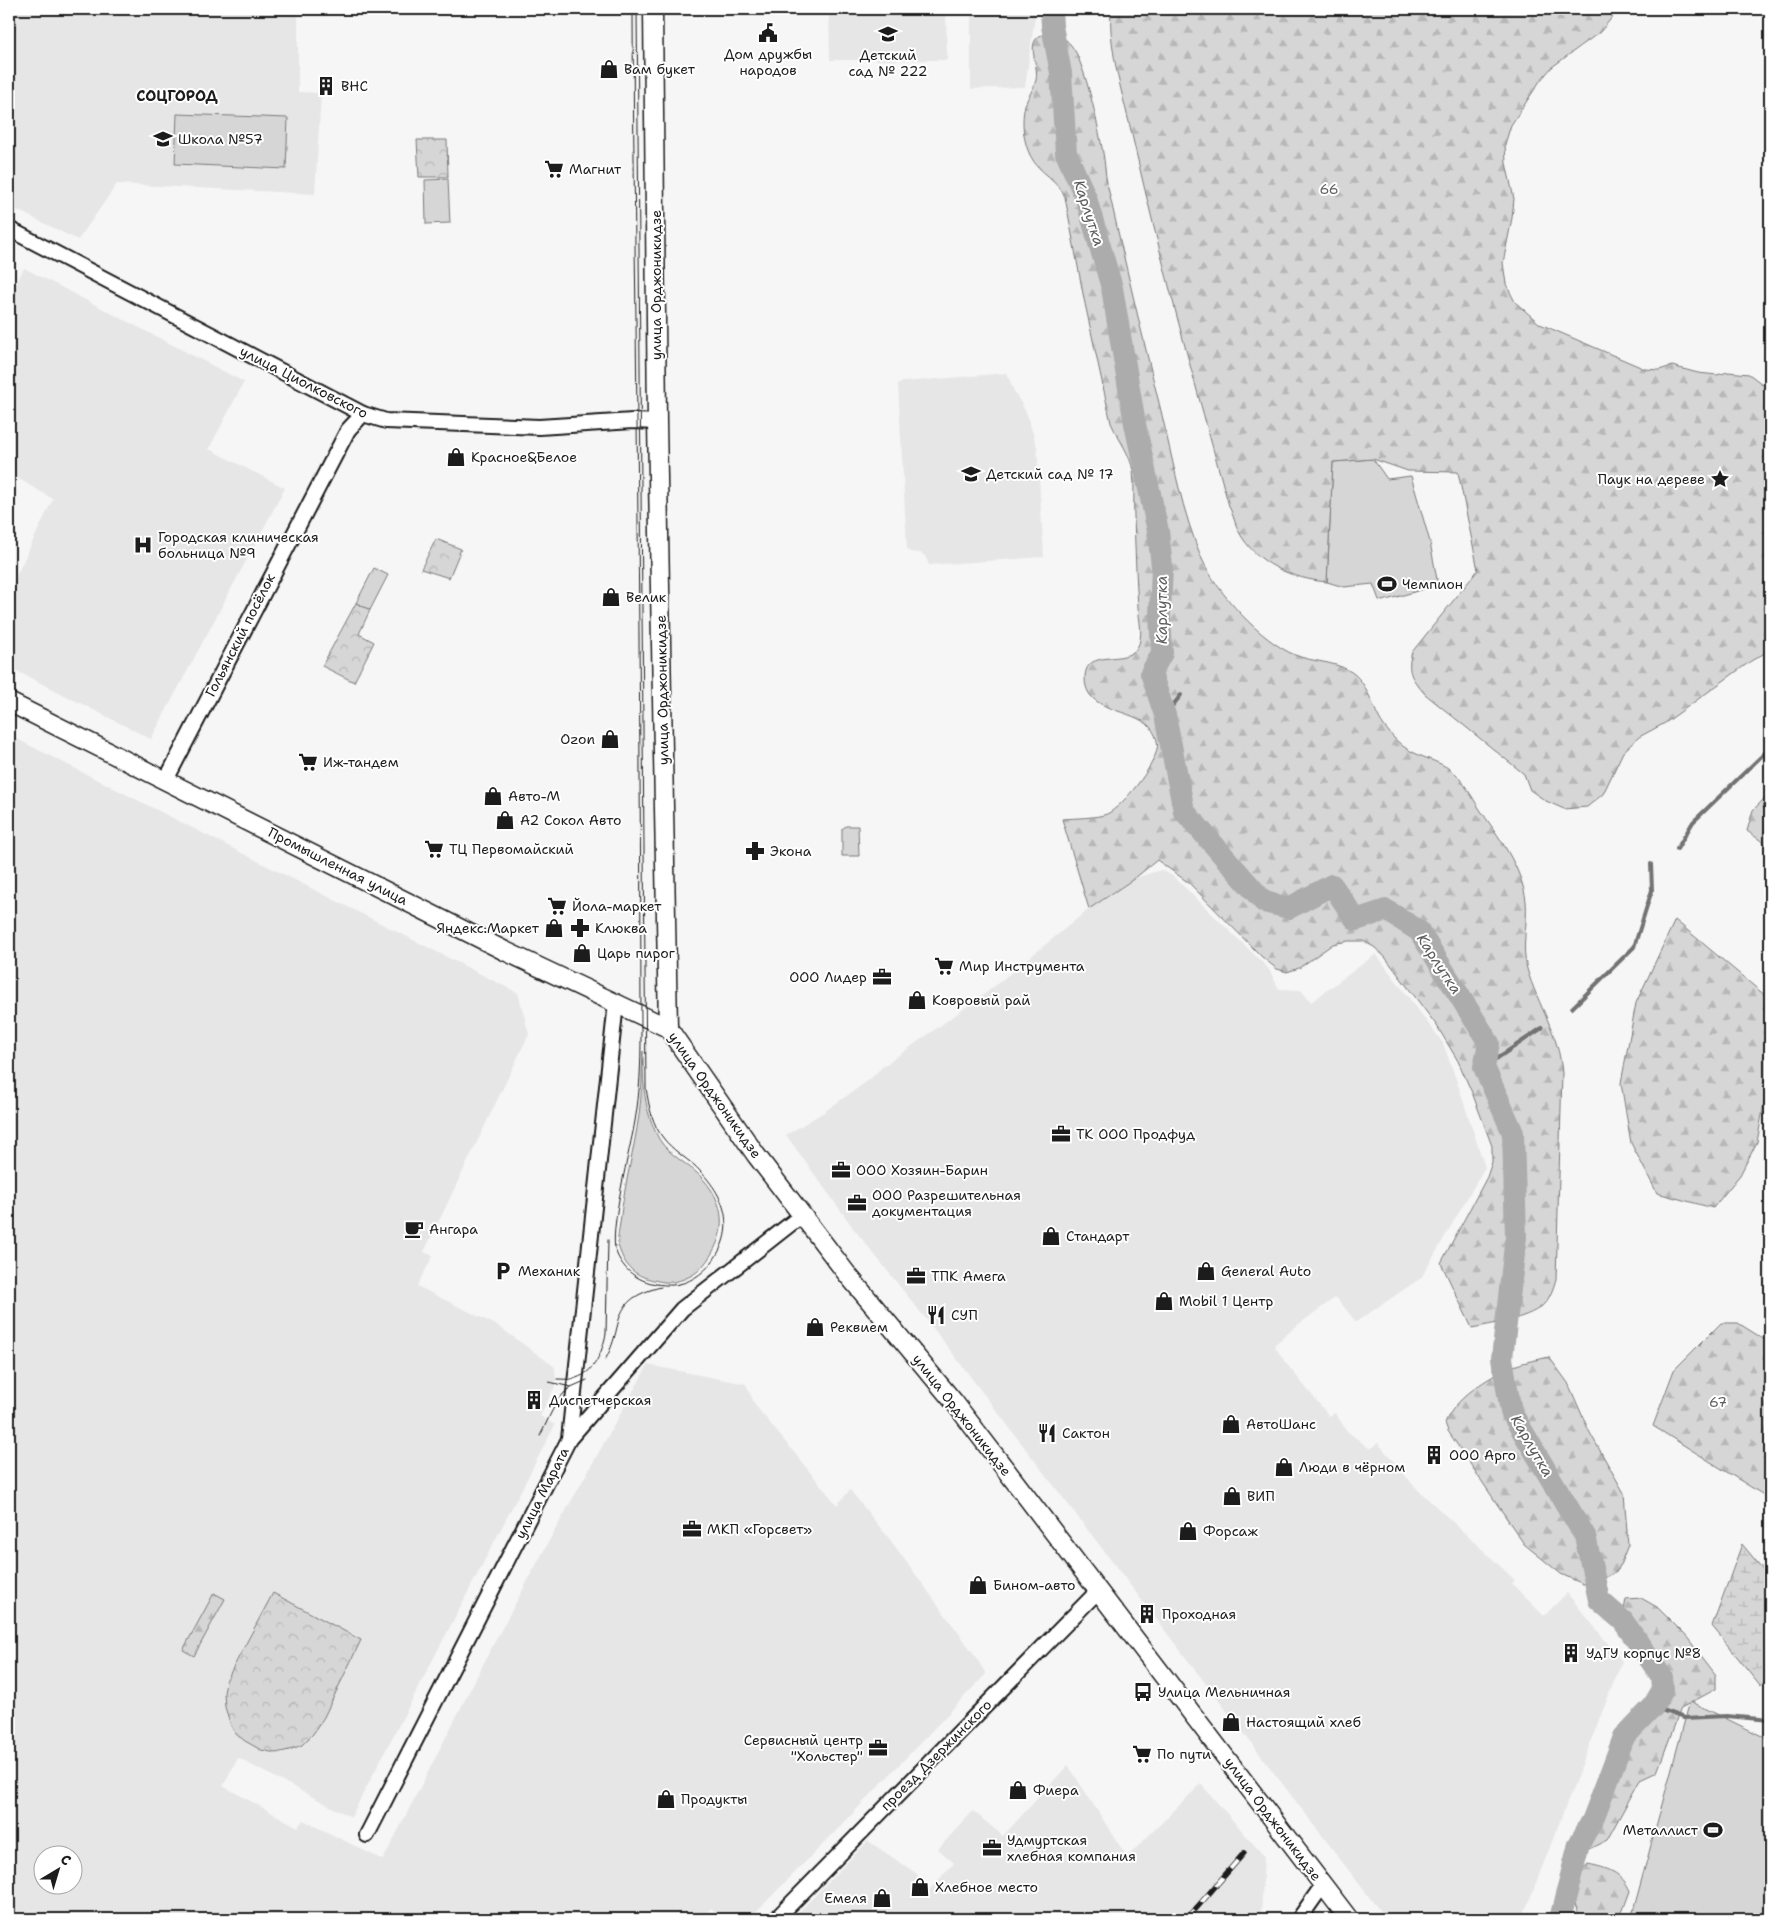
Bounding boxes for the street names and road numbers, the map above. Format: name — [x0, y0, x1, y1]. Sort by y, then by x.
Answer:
street label: улица Орджоникидзе — [647, 210, 665, 360]
street label: улица Циолковского — [237, 342, 371, 422]
street label: Гольянский посёлок — [201, 570, 279, 700]
street label: улица Орджоникидзе — [652, 615, 672, 765]
street label: Промышленная улица — [265, 823, 411, 909]
street label: улица Орджоникидзе — [665, 1028, 765, 1162]
street label: улица Орджоникидзе — [909, 1350, 1015, 1480]
street label: улица Марата — [511, 1444, 573, 1542]
street label: проезд Дзержинского — [877, 1696, 995, 1814]
street label: улица Орджоникидзе — [1221, 1754, 1325, 1884]

